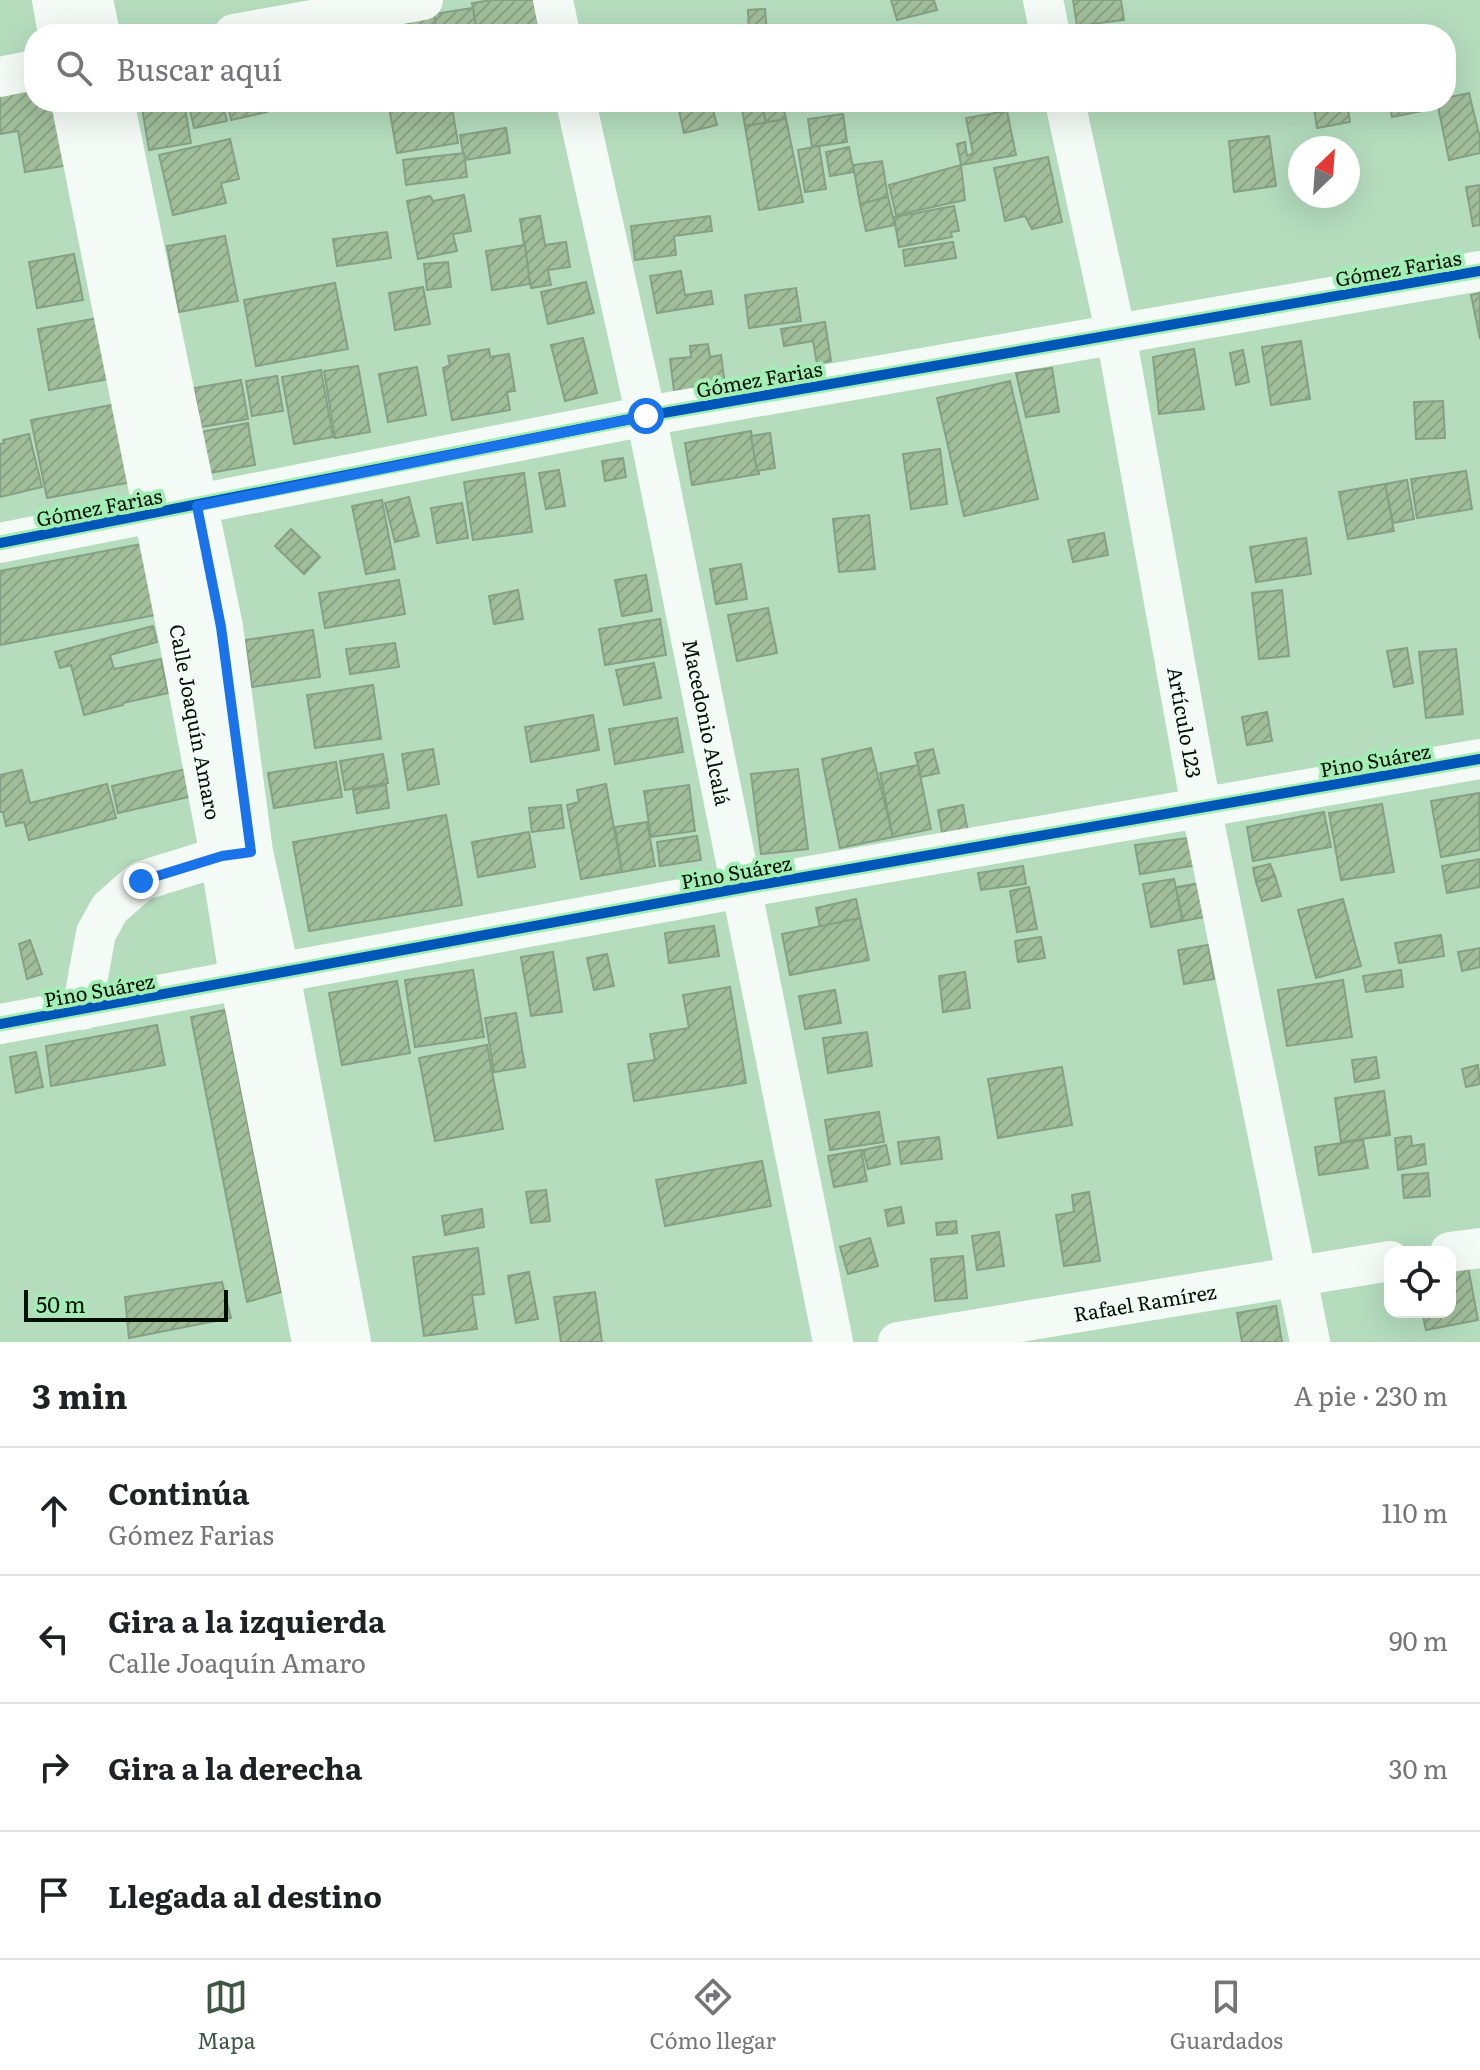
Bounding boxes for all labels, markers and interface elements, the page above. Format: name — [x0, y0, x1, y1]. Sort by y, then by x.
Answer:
search box — [24, 24, 1456, 112]
icon: search — [52, 46, 96, 90]
text: Buscar aquí — [116, 46, 282, 90]
north arrow — [1288, 136, 1360, 208]
street label: Gómez Farias — [1333, 241, 1463, 293]
street label: Gómez Farias — [694, 352, 824, 404]
route start — [628, 398, 664, 434]
street label: Gómez Farias — [33, 479, 165, 533]
street label: Calle Joaquín Amaro — [163, 621, 230, 822]
street label: Macedonio Alcalá — [676, 636, 739, 808]
street label: Artículo 123 — [1161, 664, 1210, 780]
street label: Pino Suárez — [1317, 734, 1433, 783]
street label: Pino Suárez — [678, 846, 794, 895]
route end — [123, 863, 159, 899]
street label: Pino Suárez — [41, 964, 157, 1013]
map controls — [1384, 1246, 1456, 1318]
button: locate — [1384, 1246, 1456, 1318]
street label: Rafael Ramírez — [1071, 1275, 1218, 1328]
scale bar — [24, 1286, 228, 1322]
text: 50 m — [36, 1287, 86, 1320]
text: 3 min — [32, 1369, 128, 1419]
text: A pie · 230 m — [1294, 1375, 1448, 1414]
text: Continúa — [108, 1470, 249, 1514]
icon: ahead — [32, 1489, 76, 1533]
text: 110 m — [1381, 1492, 1448, 1531]
text: Gómez Farias — [108, 1514, 274, 1553]
text: Gira a la izquierda — [108, 1598, 386, 1642]
icon: left — [32, 1617, 76, 1661]
text: 90 m — [1389, 1620, 1448, 1659]
text: Calle Joaquín Amaro — [108, 1642, 366, 1681]
icon: right — [32, 1745, 76, 1789]
text: Gira a la derecha — [108, 1745, 362, 1789]
text: 30 m — [1388, 1748, 1448, 1787]
icon: arrive — [32, 1873, 76, 1917]
text: Llegada al destino — [108, 1873, 382, 1917]
tab: Mapa — [197, 1975, 256, 2056]
tab: Cómo llegar — [649, 1975, 776, 2056]
tab: Guardados — [1170, 1975, 1283, 2056]

